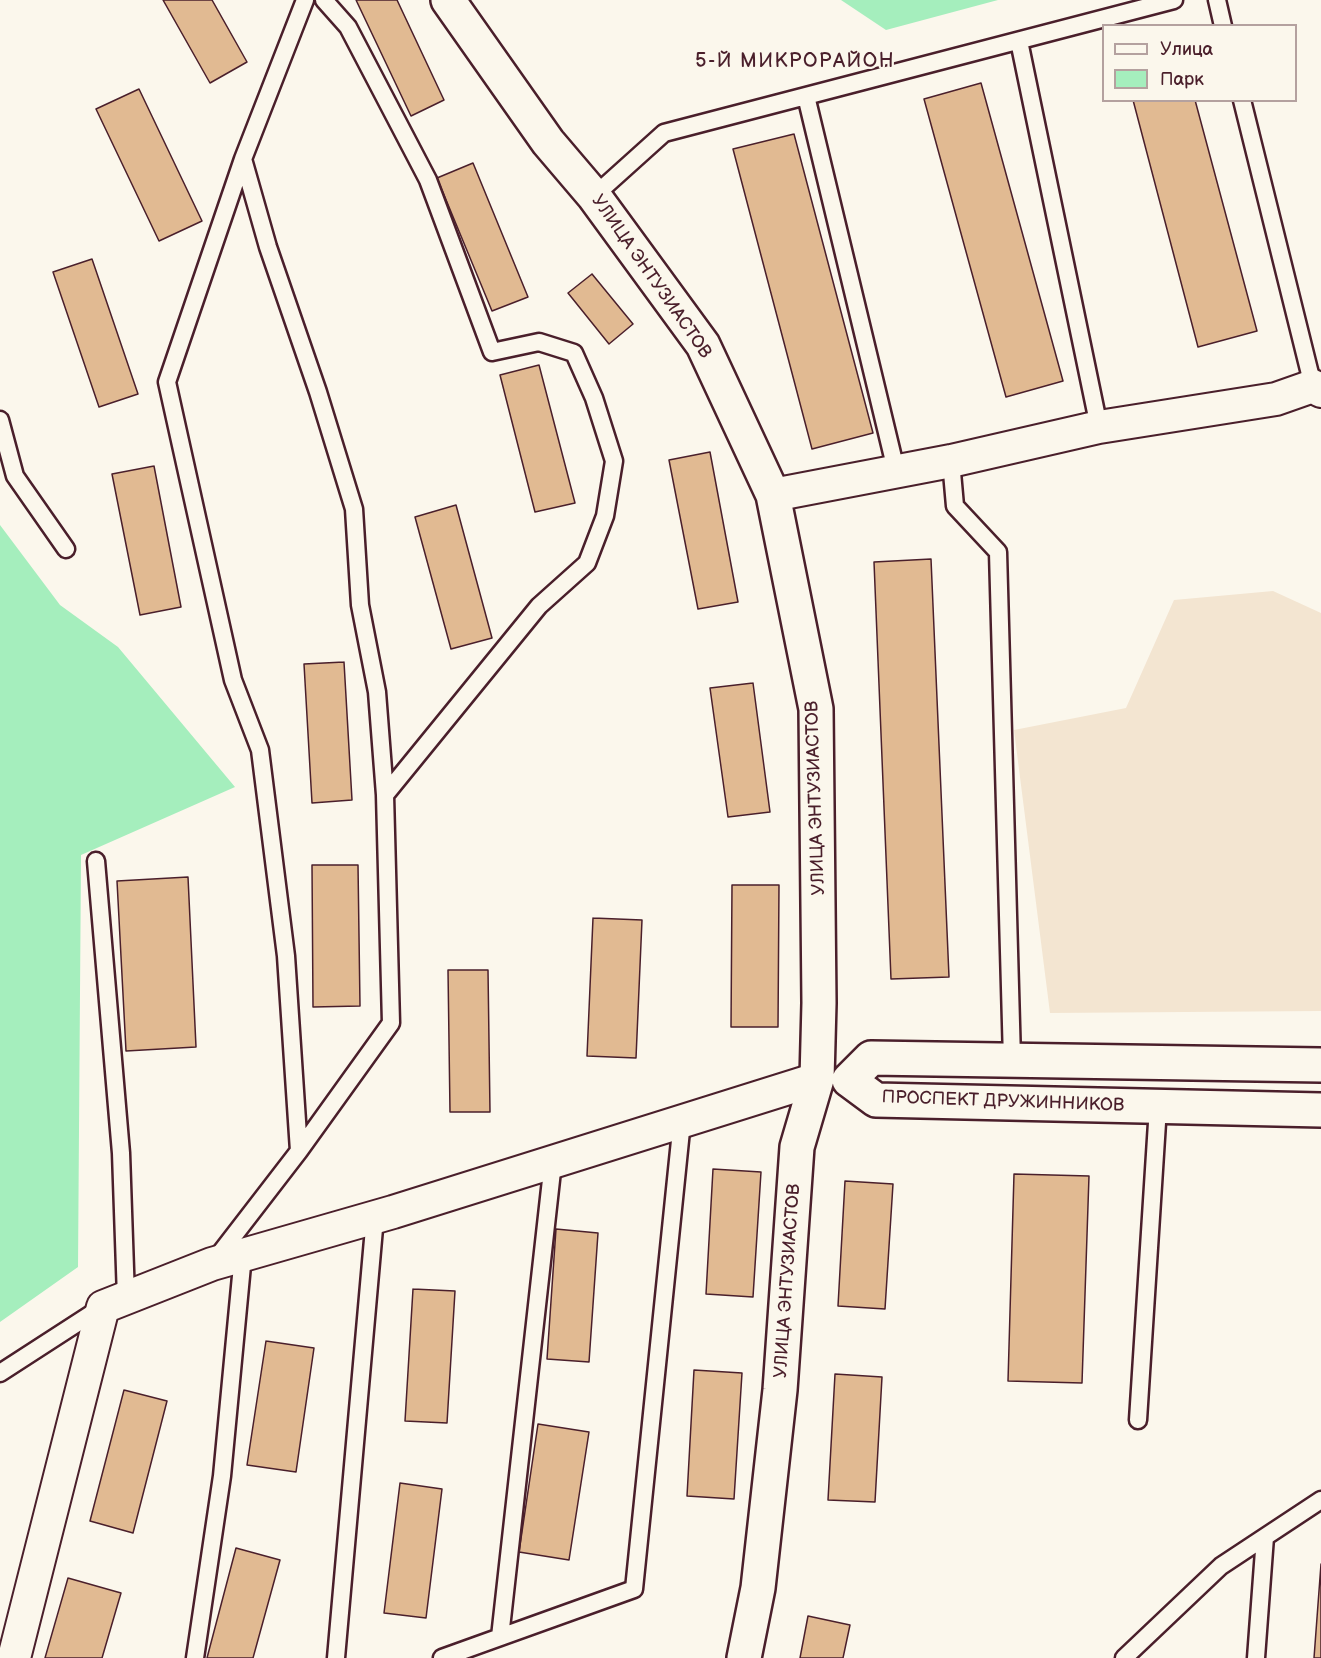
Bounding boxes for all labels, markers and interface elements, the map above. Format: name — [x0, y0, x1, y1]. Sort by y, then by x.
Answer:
legend — [1102, 24, 1297, 102]
text: Улица — [1160, 39, 1213, 60]
district label: 5-Й МИКРОРАЙОН — [695, 50, 895, 74]
text: Парк — [1160, 69, 1204, 90]
street label: УЛИЦА ЭНТУЗИАСТОВ — [586, 191, 716, 363]
street label: УЛИЦА ЭНТУЗИАСТОВ — [802, 700, 830, 896]
street label: ПРОСПЕКТ ДРУЖИННИКОВ — [881, 1087, 1125, 1117]
street label: УЛИЦА ЭНТУЗИАСТОВ — [770, 1183, 806, 1379]

